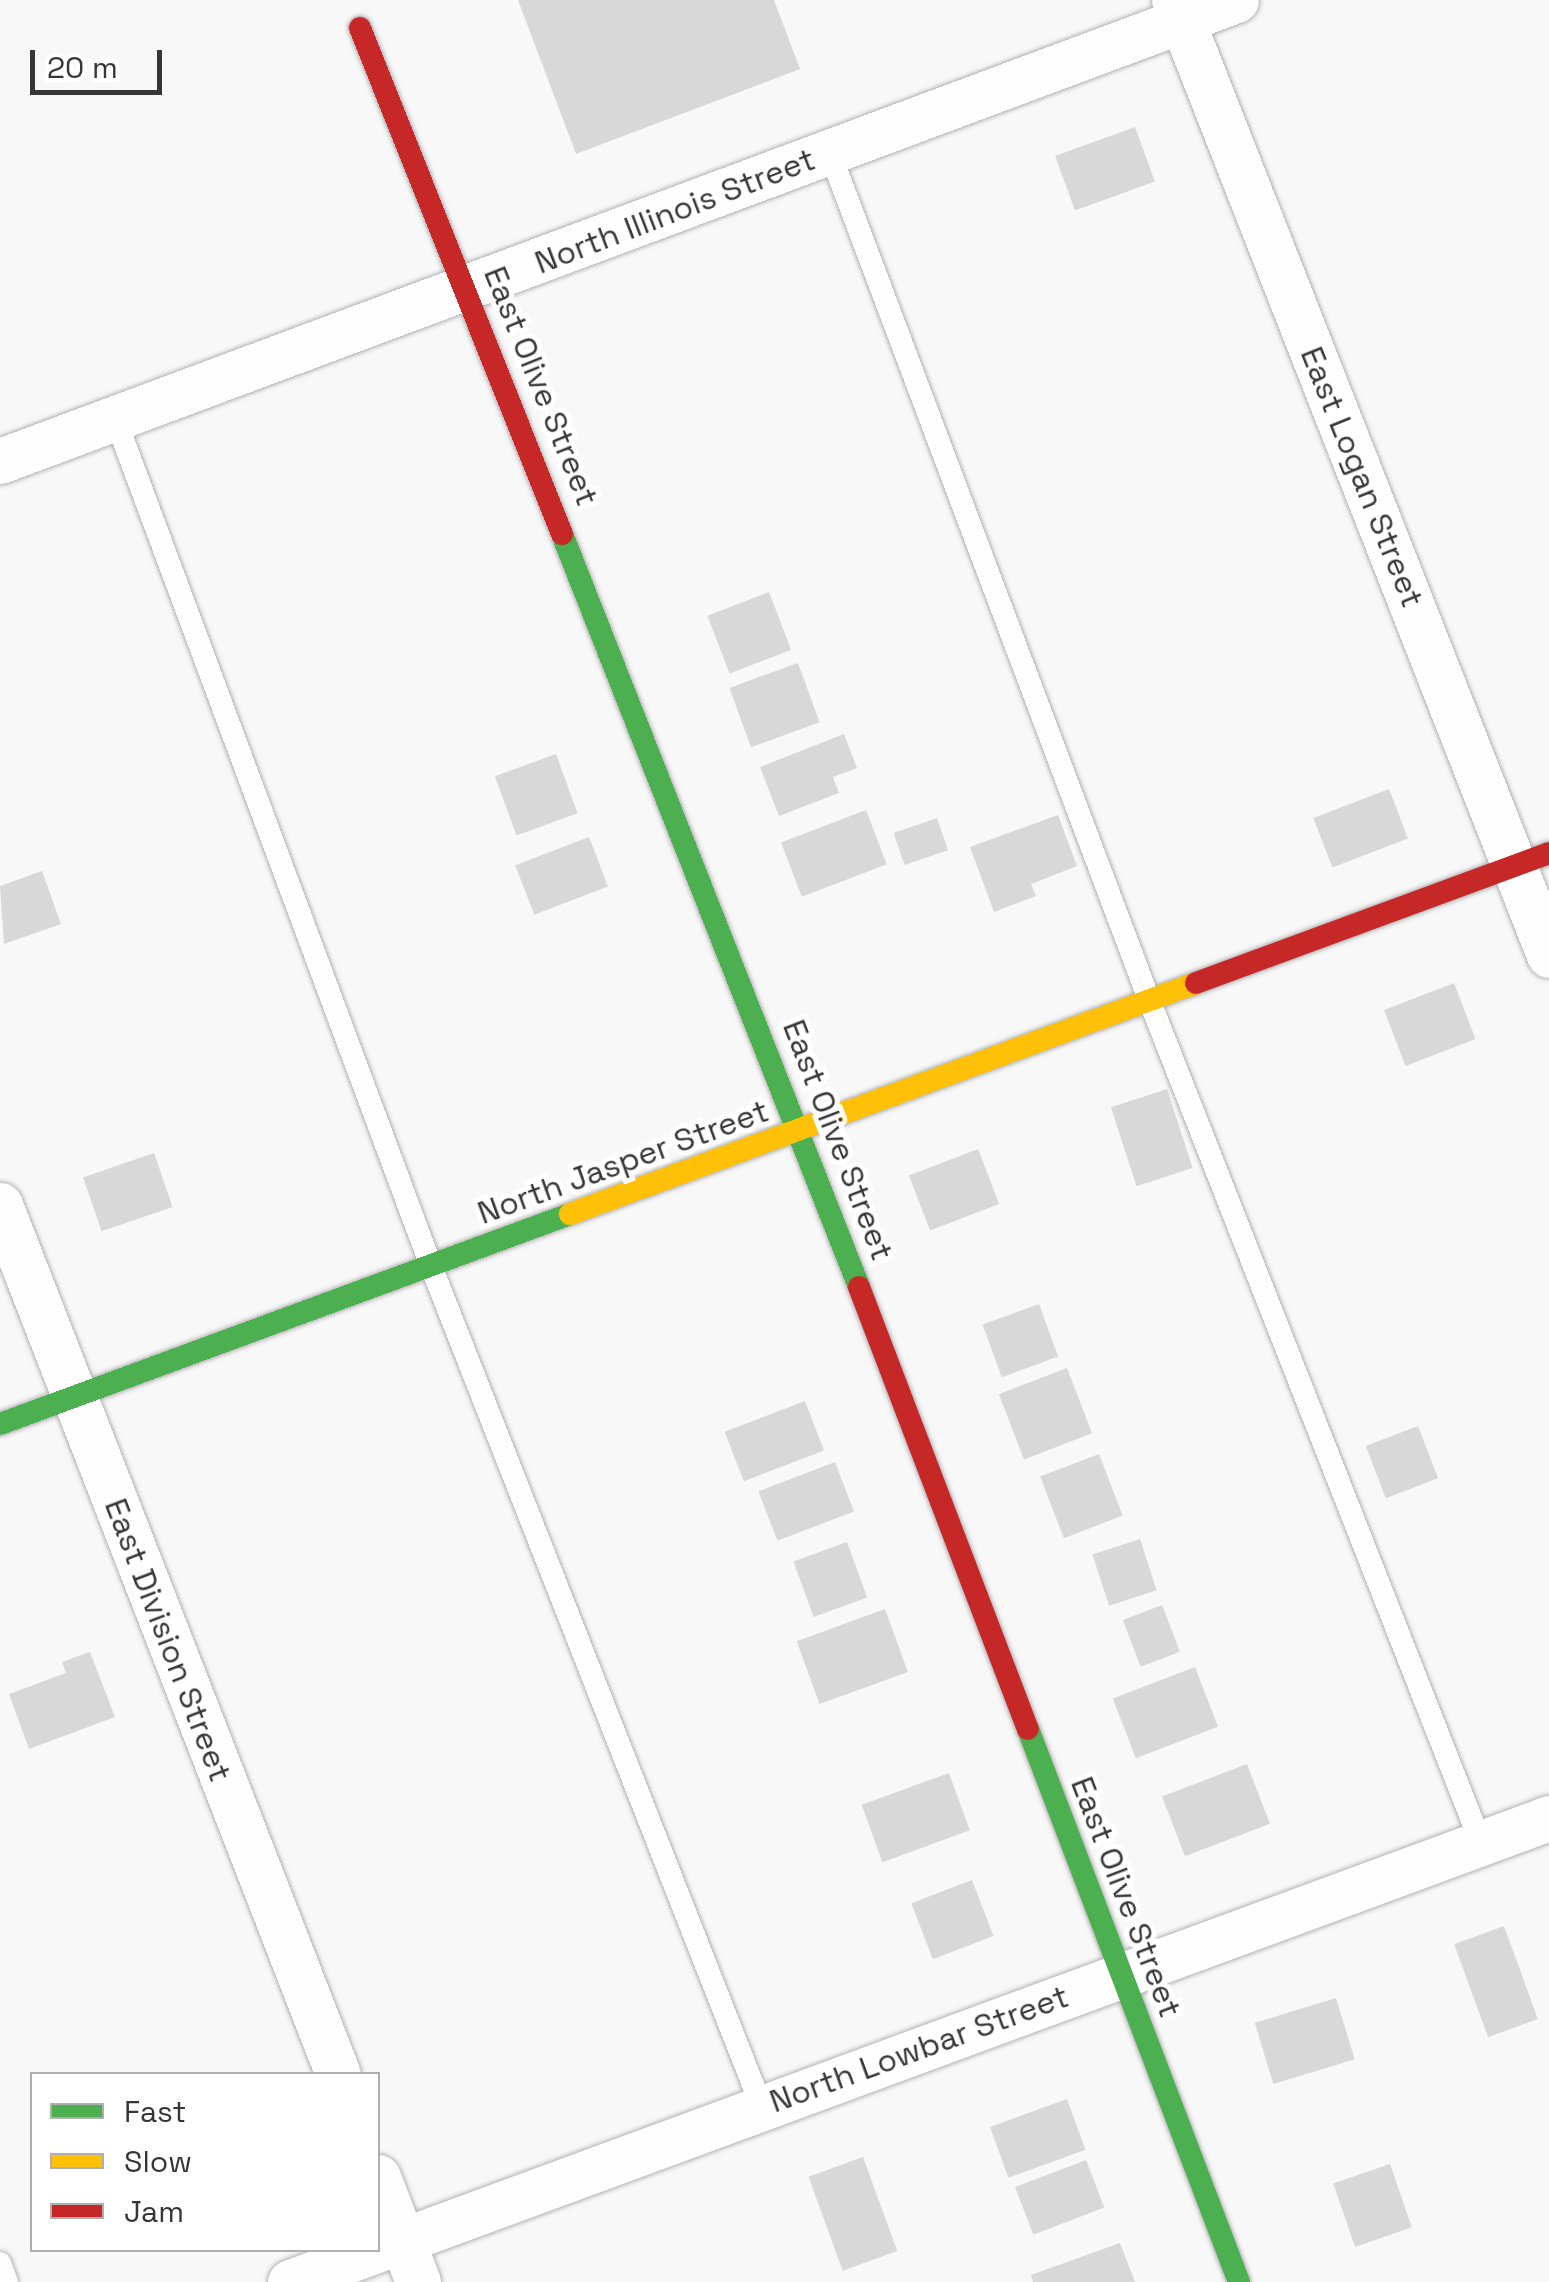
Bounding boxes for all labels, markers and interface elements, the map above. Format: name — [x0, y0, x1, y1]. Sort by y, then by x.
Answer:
scale bar — [35, 30, 168, 92]
text: 20 m — [47, 48, 118, 87]
street label: North Illinois Street — [529, 140, 821, 282]
street label: East Olive Street — [476, 261, 606, 511]
street label: East Logan Street — [1292, 341, 1432, 613]
street label: East Olive Street — [774, 1014, 902, 1266]
street label: North Jasper Street — [472, 1092, 774, 1232]
street label: East Division Street — [96, 1493, 240, 1787]
street label: East Olive Street — [1062, 1771, 1190, 2023]
street label: North Lowbar Street — [764, 1977, 1074, 2121]
legend — [30, 2072, 380, 2252]
text: Fast — [124, 2092, 186, 2131]
text: Slow — [124, 2142, 192, 2181]
text: Jam — [124, 2192, 184, 2231]

